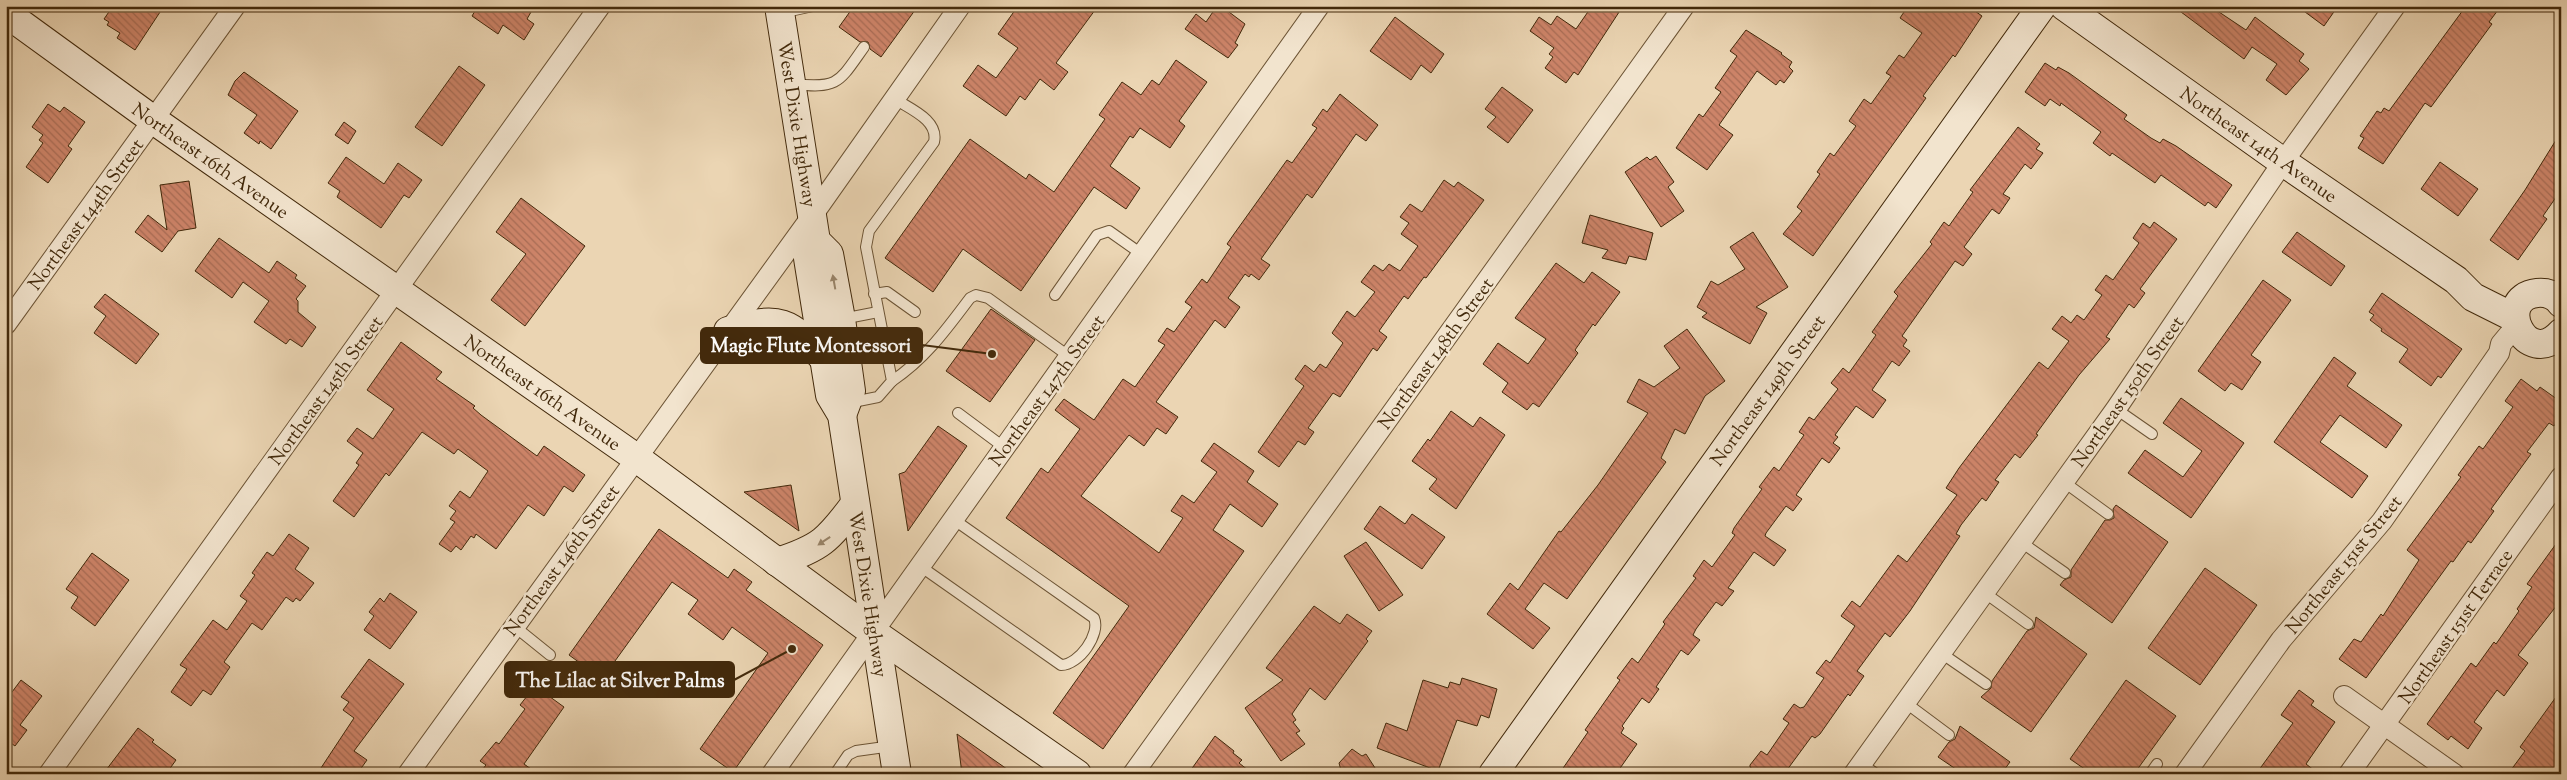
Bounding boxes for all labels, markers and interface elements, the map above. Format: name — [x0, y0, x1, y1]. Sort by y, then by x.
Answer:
street label: West Dixie Highway — [769, 39, 822, 210]
street label: Northeast 14th Avenue — [2173, 81, 2342, 211]
street label: Northeast 16th Avenue — [125, 98, 294, 227]
street label: Northeast 144th Street — [23, 134, 152, 297]
one-way arrow — [830, 273, 838, 289]
street label: Northeast 148th Street — [1373, 273, 1502, 436]
street label: Northeast 147th Street — [984, 310, 1113, 473]
street label: Northeast 149th Street — [1705, 310, 1834, 473]
street label: Northeast 145th Street — [264, 311, 391, 472]
street label: Northeast 150th Street — [2067, 311, 2192, 474]
callout: Magic Flute Montessori — [701, 328, 922, 363]
street label: Northeast 16th Avenue — [457, 330, 626, 459]
text: Magic Flute Montessori — [711, 333, 912, 362]
street label: Northeast 146th Street — [499, 480, 628, 643]
street label: Northeast 151st Street — [2280, 490, 2410, 641]
street label: West Dixie Highway — [840, 509, 893, 680]
one-way arrow — [817, 536, 830, 545]
street label: Northeast 151st Terrace — [2393, 544, 2521, 710]
callout: The Lilac at Silver Palms — [505, 662, 734, 697]
text: The Lilac at Silver Palms — [516, 668, 725, 697]

